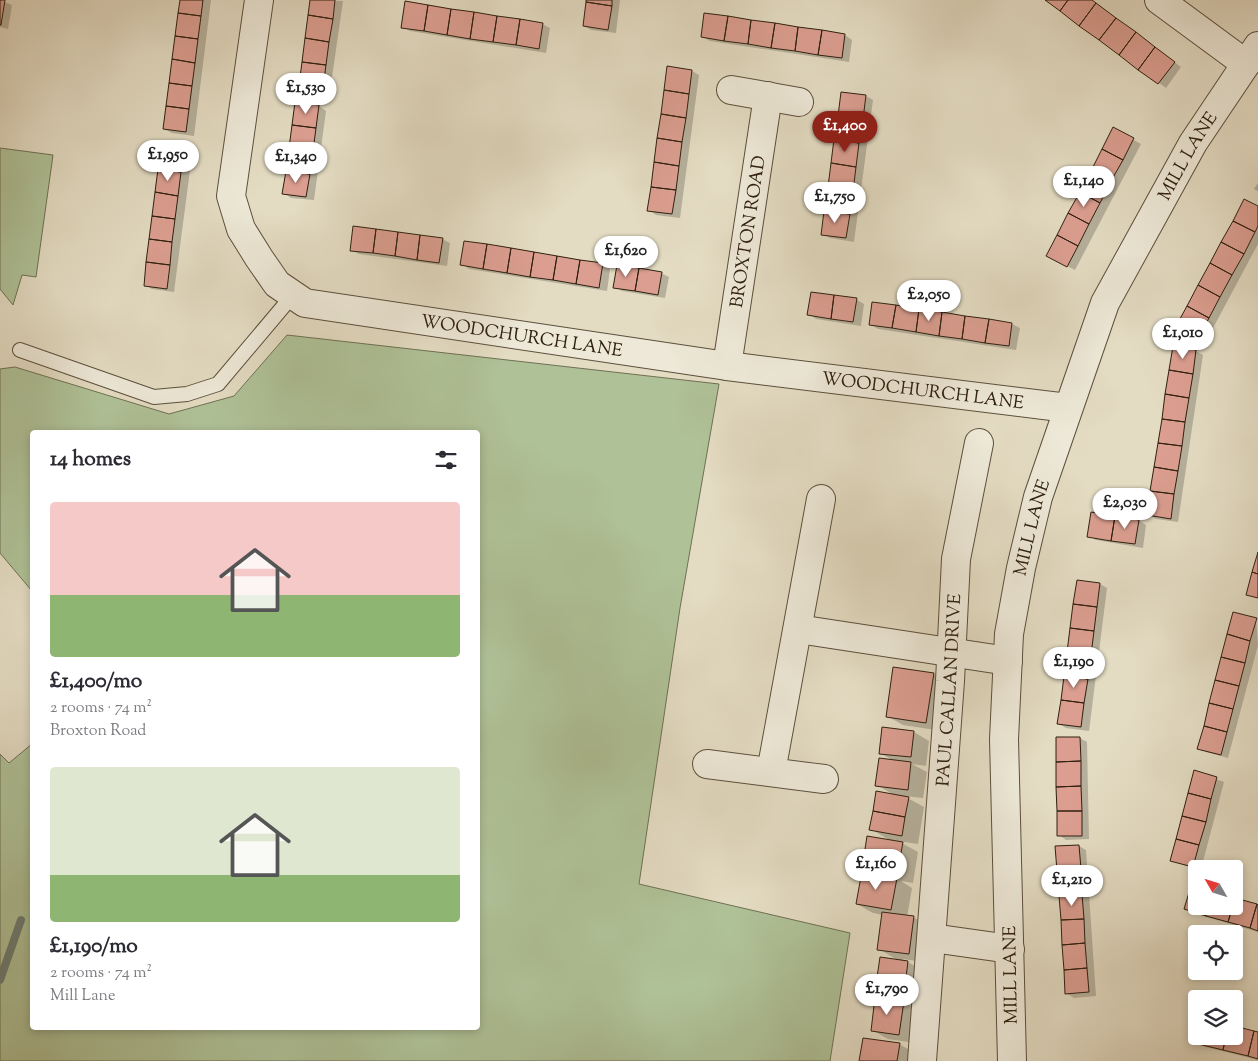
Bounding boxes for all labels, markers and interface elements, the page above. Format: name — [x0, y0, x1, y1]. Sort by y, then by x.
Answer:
pin: £1,530 — [265, 72, 347, 115]
text: £1,530 — [287, 77, 325, 100]
street label: MILL LANE — [1153, 108, 1225, 206]
pin: £1,400 — [804, 110, 886, 153]
text: £1,400 — [823, 115, 867, 138]
pin: £1,950 — [127, 140, 209, 182]
pin: £1,340 — [255, 142, 337, 184]
text: £1,950 — [148, 144, 188, 167]
text: £1,340 — [275, 146, 317, 169]
street label: BROXTON ROAD — [725, 154, 774, 310]
pin: £1,140 — [1043, 166, 1125, 208]
text: £1,140 — [1064, 170, 1104, 193]
pin: £1,750 — [794, 182, 876, 224]
text: £1,750 — [815, 186, 855, 209]
pin: £1,620 — [585, 236, 667, 278]
text: £1,620 — [605, 240, 647, 263]
pin: £2,050 — [888, 280, 970, 322]
text: £2,050 — [908, 284, 950, 307]
street label: WOODCHURCH LANE — [419, 309, 624, 365]
pin: £1,010 — [1142, 318, 1224, 360]
text: £1,010 — [1163, 322, 1203, 345]
street label: WOODCHURCH LANE — [820, 367, 1025, 417]
text: 14 homes — [50, 445, 131, 475]
icon: filters — [432, 446, 460, 474]
street label: MILL LANE — [1009, 476, 1058, 579]
pin: £2,030 — [1084, 488, 1166, 530]
text: £2,030 — [1103, 492, 1147, 515]
icon: home — [210, 535, 300, 625]
street label: PAUL CALLAN DRIVE — [931, 593, 969, 787]
pin: £1,190 — [1033, 646, 1115, 689]
text: £1,190 — [1054, 651, 1094, 674]
text: £1,400/mo — [50, 667, 142, 697]
text: 2 rooms · 74 m² — [50, 697, 152, 720]
text: Broxton Road — [50, 720, 146, 743]
icon: home — [210, 800, 300, 890]
pin: £1,160 — [835, 848, 917, 891]
text: £1,160 — [856, 853, 896, 876]
north arrow — [1188, 860, 1242, 915]
map controls — [1188, 860, 1243, 1045]
pin: £1,210 — [1031, 864, 1113, 907]
text: £1,210 — [1052, 869, 1092, 892]
street label: MILL LANE — [998, 925, 1026, 1025]
button: locate — [1188, 925, 1243, 980]
text: £1,190/mo — [50, 932, 138, 962]
text: 2 rooms · 74 m² — [50, 962, 152, 985]
pin: £1,790 — [846, 974, 928, 1016]
text: £1,790 — [866, 978, 908, 1001]
text: Mill Lane — [50, 985, 115, 1008]
button: layers — [1188, 990, 1243, 1045]

